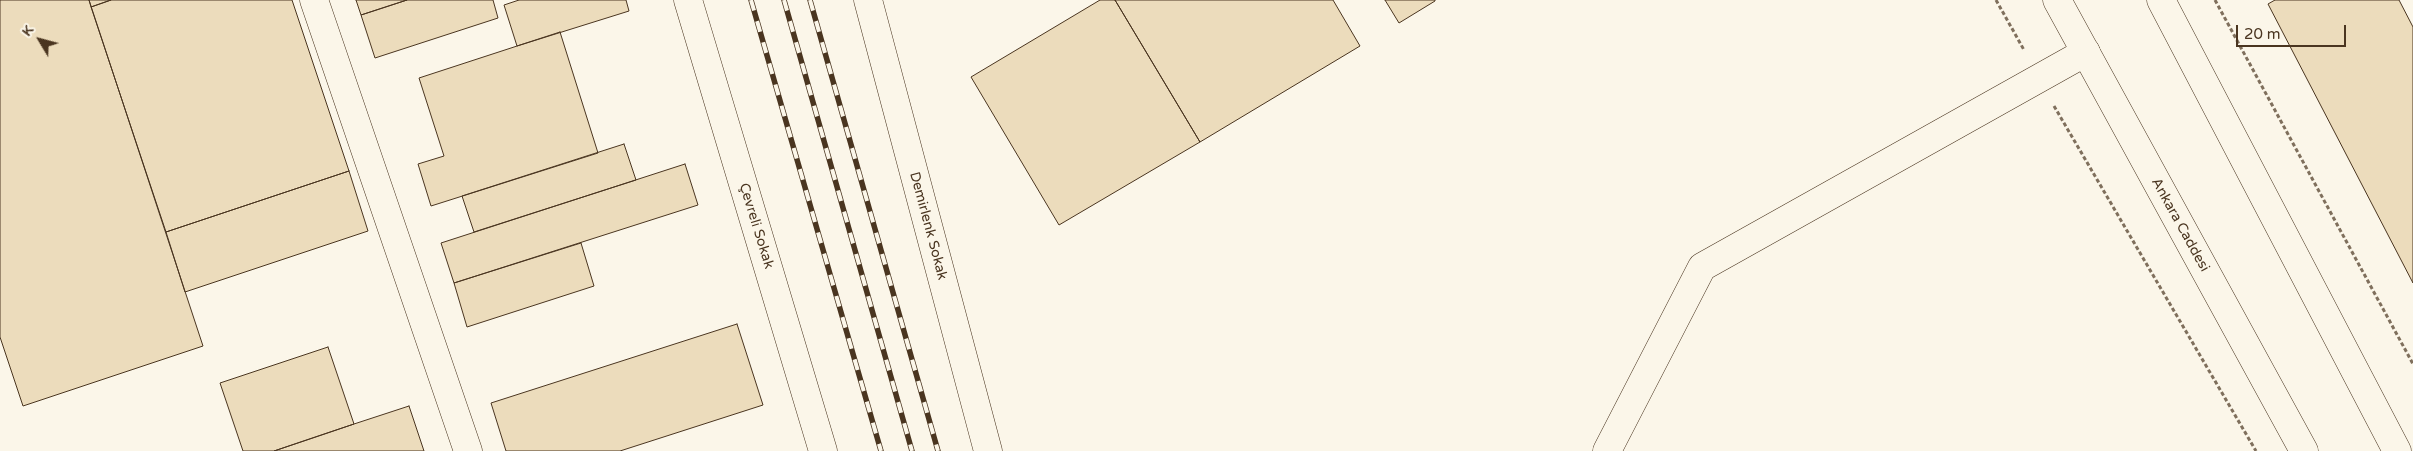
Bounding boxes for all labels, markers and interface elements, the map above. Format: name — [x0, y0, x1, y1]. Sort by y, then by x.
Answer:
north arrow — [15, 15, 65, 65]
scale bar — [2238, 15, 2348, 47]
text: K — [18, 22, 37, 40]
text: 20 m — [2244, 25, 2281, 43]
street label: Demirlenk Sokak — [905, 170, 951, 282]
street label: Ankara Caddesi — [2147, 175, 2213, 275]
street label: Çevreli Sokak — [735, 181, 777, 271]

